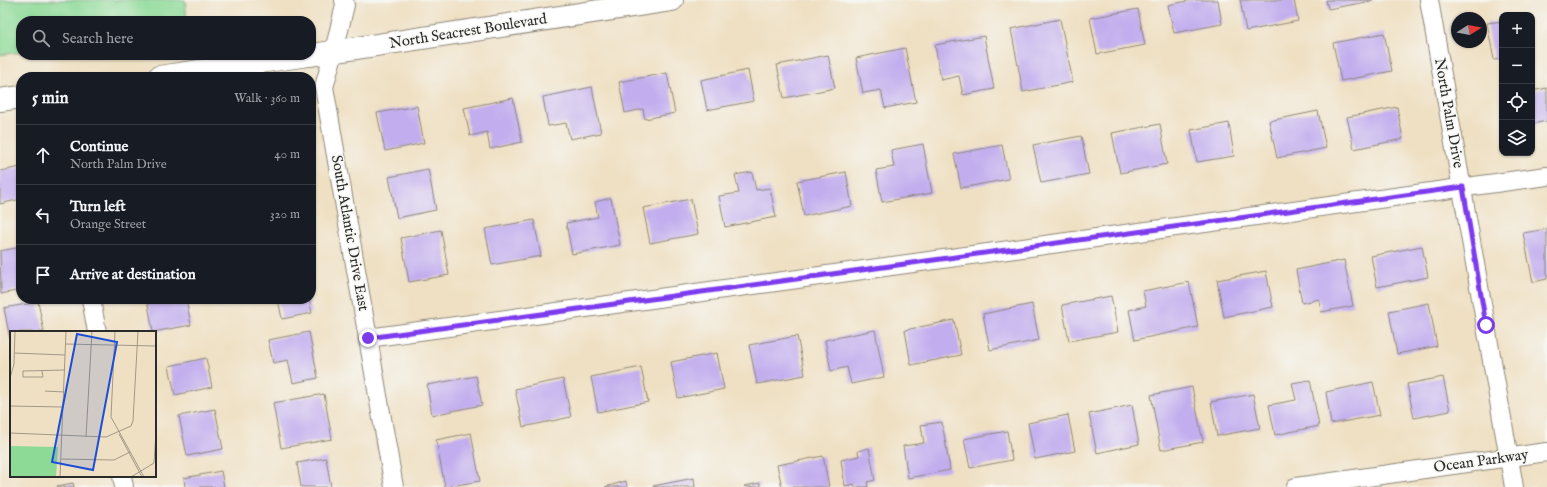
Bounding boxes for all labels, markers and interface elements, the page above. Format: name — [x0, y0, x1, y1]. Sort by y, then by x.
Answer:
street label: North Seacrest Boulevard — [388, 9, 549, 53]
north arrow — [1451, 12, 1487, 48]
map controls — [1499, 12, 1535, 156]
button: + — [1499, 12, 1535, 48]
search box — [16, 16, 316, 60]
icon: search — [30, 27, 52, 49]
text: Search here — [62, 29, 133, 48]
button: − — [1499, 48, 1535, 84]
street label: North Palm Drive — [1430, 56, 1468, 170]
button: locate — [1499, 84, 1535, 120]
text: 5 min — [32, 88, 69, 109]
text: Walk · 360 m — [234, 90, 300, 107]
button: layers — [1499, 120, 1535, 156]
text: Continue — [70, 137, 128, 156]
icon: ahead — [32, 144, 54, 166]
text: 40 m — [274, 146, 300, 163]
street label: South Atlantic Drive East — [327, 154, 373, 312]
text: North Palm Drive — [70, 156, 167, 173]
text: Turn left — [70, 197, 126, 216]
icon: left — [32, 204, 54, 226]
text: 320 m — [270, 206, 300, 223]
text: Orange Street — [70, 216, 146, 233]
icon: arrive — [32, 264, 54, 286]
text: Arrive at destination — [70, 265, 196, 284]
route start — [1477, 316, 1495, 334]
route end — [359, 329, 377, 347]
inset map — [10, 331, 156, 477]
street label: Ocean Parkway — [1432, 445, 1530, 477]

